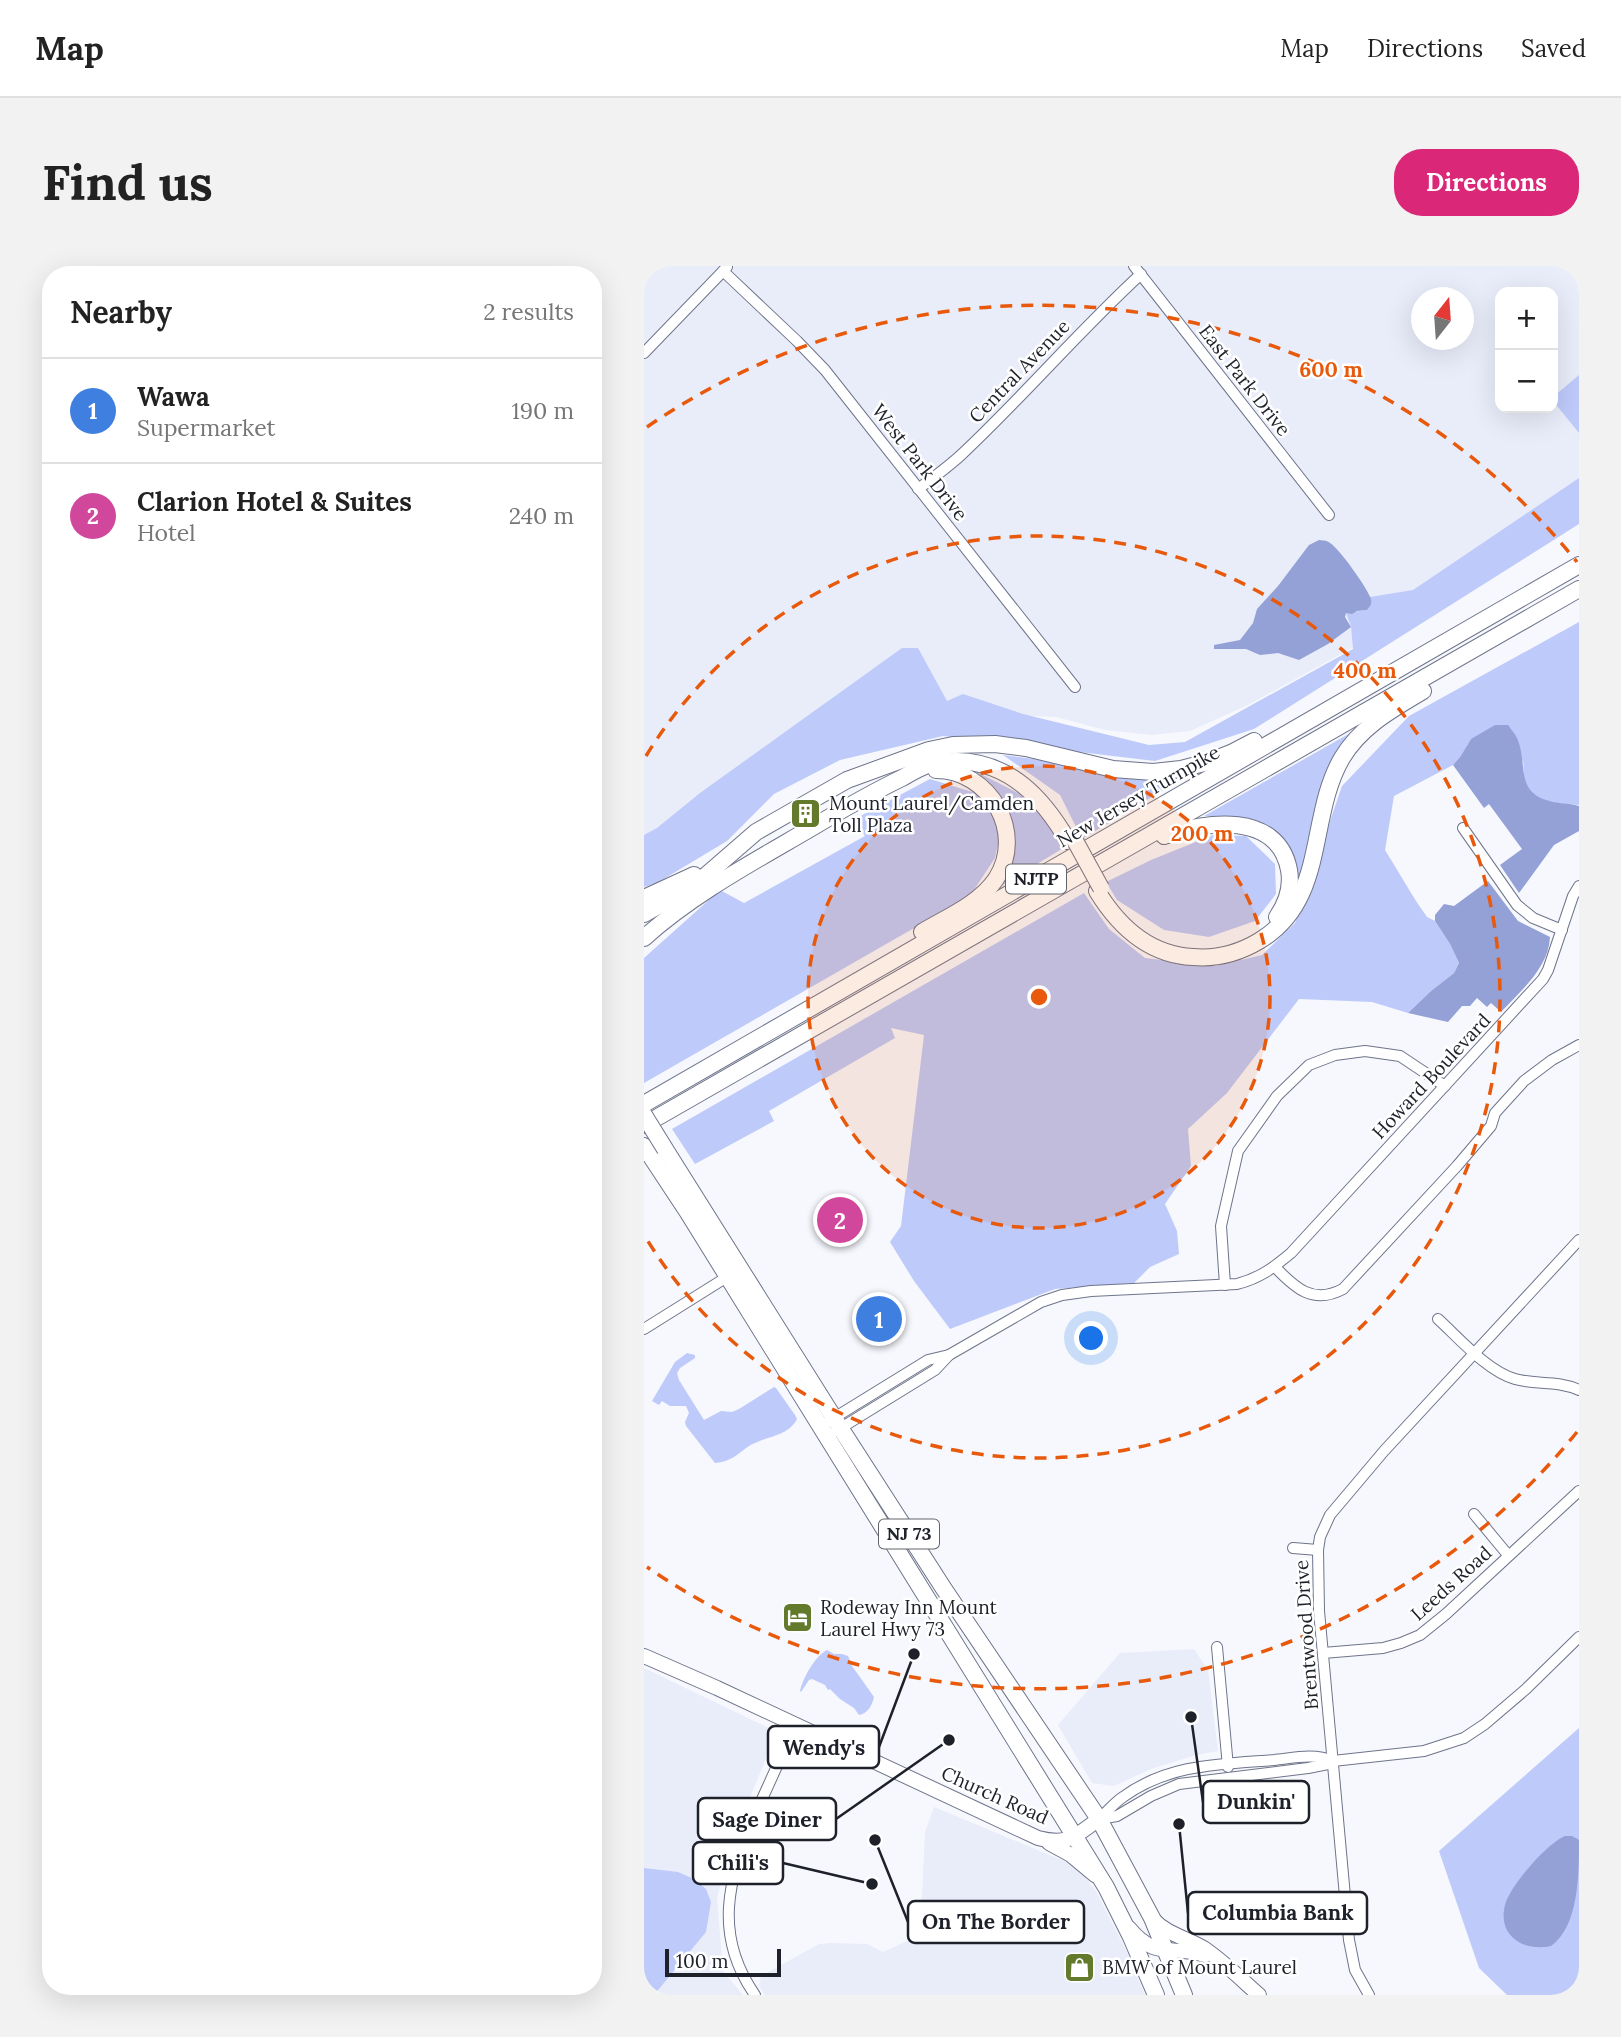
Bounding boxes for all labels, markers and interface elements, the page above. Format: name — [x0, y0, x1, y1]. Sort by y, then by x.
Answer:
text: Map — [35, 27, 104, 69]
text: Map — [1280, 33, 1329, 64]
text: Directions — [1367, 33, 1483, 64]
text: Saved — [1521, 33, 1586, 64]
button: Directions — [1394, 149, 1579, 216]
text: Find us — [42, 151, 213, 213]
north arrow — [1411, 287, 1474, 350]
map controls — [1495, 287, 1558, 413]
button: + — [1495, 287, 1558, 350]
text: Nearby — [70, 293, 172, 331]
text: 2 results — [483, 297, 574, 326]
street label: Central Avenue — [964, 314, 1074, 428]
street label: East Park Drive — [1194, 319, 1296, 441]
button: − — [1495, 350, 1558, 413]
text: 600 m — [1299, 356, 1363, 383]
text: Wawa — [137, 380, 210, 413]
text: 1 — [88, 396, 98, 425]
text: 190 m — [511, 396, 574, 425]
street label: West Park Drive — [867, 399, 973, 525]
text: Supermarket — [137, 413, 275, 442]
text: Clarion Hotel & Suites — [137, 485, 412, 518]
text: 2 — [87, 501, 99, 530]
text: 240 m — [509, 501, 574, 530]
text: Hotel — [137, 518, 196, 547]
text: 400 m — [1333, 657, 1397, 684]
street label: New Jersey Turnpike — [1052, 740, 1224, 852]
place label: Mount Laurel/Camden Toll Plaza — [829, 791, 1034, 837]
building icon: Mount Laurel/Camden Toll Plaza — [789, 797, 823, 831]
text: 200 m — [1171, 820, 1233, 847]
road number: NJTP — [1006, 864, 1066, 894]
centre of rings — [1027, 985, 1051, 1009]
street label: Howard Boulevard — [1367, 1008, 1495, 1144]
pin: 2 — [817, 1194, 863, 1246]
pin: 1 — [856, 1293, 902, 1345]
your location — [1074, 1321, 1108, 1355]
road number: NJ 73 — [879, 1520, 939, 1548]
street label: Leeds Road — [1406, 1540, 1496, 1626]
street label: Brentwood Drive — [1289, 1559, 1323, 1711]
place label: Rodeway Inn Mount Laurel Hwy 73 — [820, 1595, 998, 1641]
hotel icon: Rodeway Inn Mount Laurel Hwy 73 — [780, 1601, 814, 1635]
callout: Wendy's — [768, 1726, 879, 1768]
text: Wendy's — [783, 1734, 865, 1761]
street label: Church Road — [938, 1761, 1052, 1829]
callout: Dunkin' — [1203, 1781, 1309, 1823]
text: Dunkin' — [1217, 1788, 1295, 1815]
callout: Sage Diner — [698, 1798, 836, 1840]
text: Sage Diner — [712, 1806, 822, 1833]
callout: Chili's — [693, 1842, 783, 1884]
text: Chili's — [707, 1849, 769, 1876]
callout: Columbia Bank — [1188, 1892, 1367, 1934]
text: Columbia Bank — [1202, 1899, 1354, 1926]
callout: On The Border — [908, 1901, 1084, 1943]
text: On The Border — [922, 1908, 1070, 1935]
scale bar — [665, 1946, 780, 1978]
text: 100 m — [676, 1949, 729, 1973]
shop icon: BMW of Mount Laurel — [1062, 1950, 1096, 1984]
place label: BMW of Mount Laurel — [1102, 1955, 1297, 1979]

